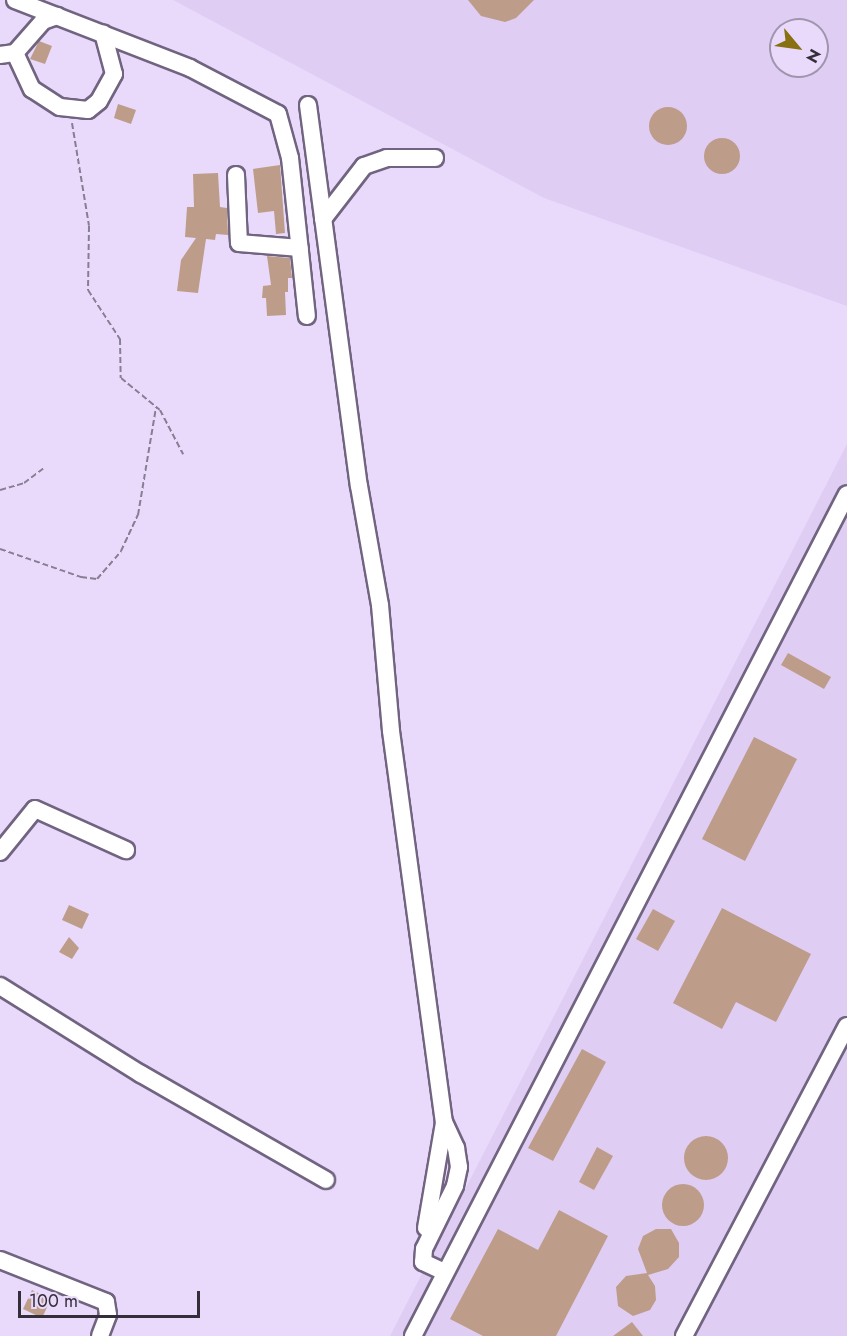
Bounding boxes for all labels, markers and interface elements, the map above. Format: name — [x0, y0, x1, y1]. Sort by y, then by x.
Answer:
north arrow — [769, 18, 829, 78]
text: N — [800, 45, 827, 67]
scale bar — [21, 1279, 202, 1317]
text: 100 m — [29, 1288, 78, 1314]

